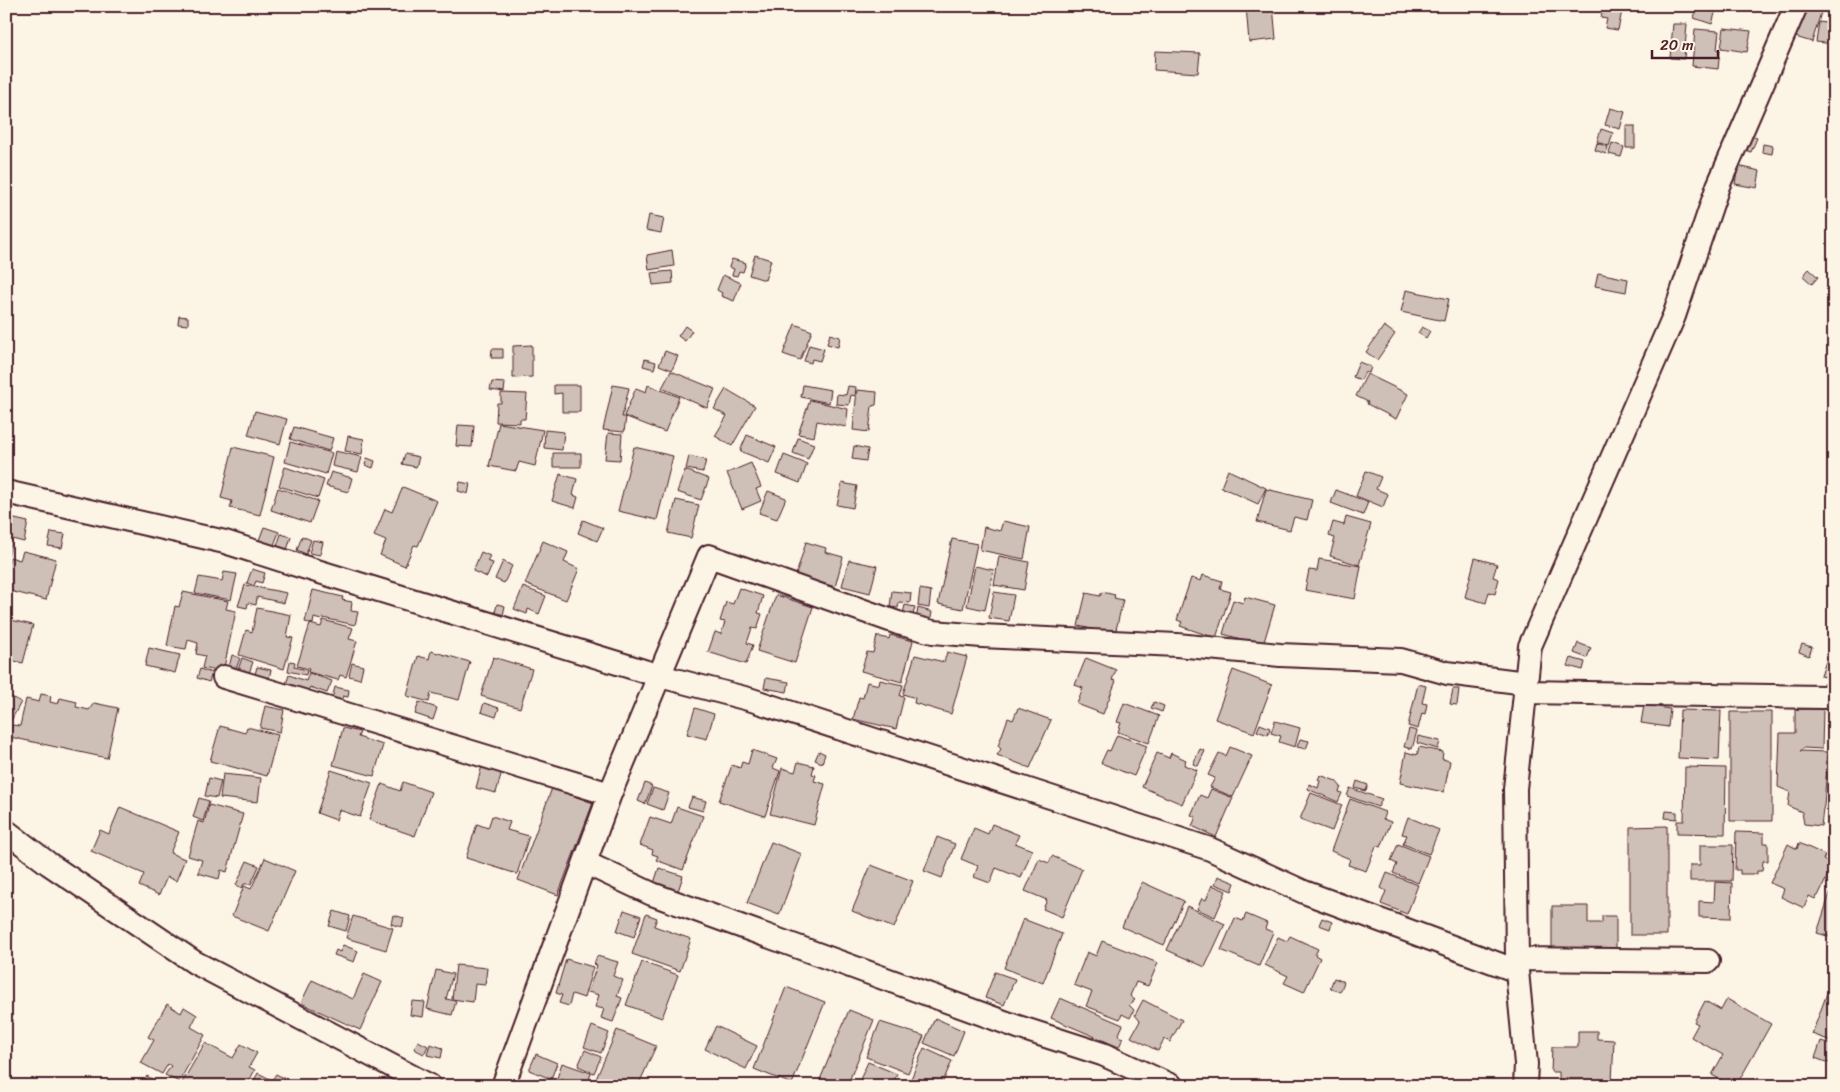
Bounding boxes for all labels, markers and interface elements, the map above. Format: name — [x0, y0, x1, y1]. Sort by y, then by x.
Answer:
scale bar — [1652, 28, 1719, 60]
text: 20 m — [1660, 32, 1694, 58]

